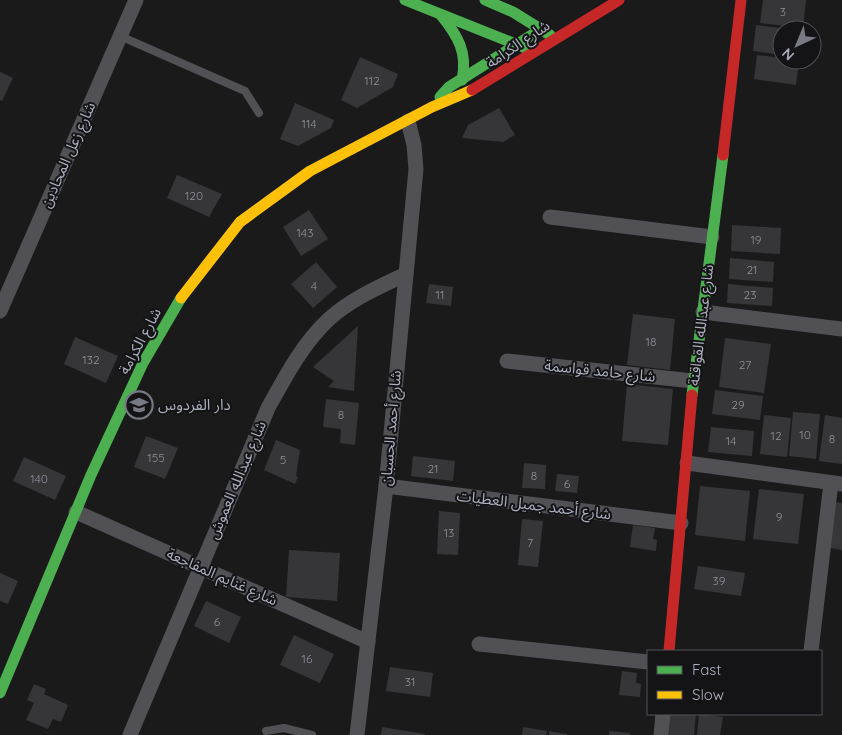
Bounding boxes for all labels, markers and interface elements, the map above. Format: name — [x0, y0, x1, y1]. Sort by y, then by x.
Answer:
house number: 3 — [780, 4, 786, 19]
street label: شارع الكرامة — [482, 15, 555, 74]
north arrow — [772, 20, 822, 70]
text: N — [778, 44, 798, 64]
house number: 112 — [364, 73, 380, 88]
street label: شارع زعل المحادين — [36, 99, 102, 212]
house number: 114 — [301, 116, 317, 131]
house number: 120 — [185, 188, 203, 203]
house number: 143 — [297, 225, 313, 240]
house number: 19 — [750, 232, 762, 247]
house number: 21 — [746, 262, 758, 277]
street label: شارع عبدالله القواقنة — [684, 263, 720, 387]
house number: 4 — [311, 278, 317, 293]
house number: 11 — [436, 287, 444, 302]
house number: 23 — [744, 287, 756, 302]
street label: شارع الكرامة — [114, 304, 168, 379]
house number: 18 — [646, 334, 656, 349]
house number: 132 — [82, 352, 100, 367]
street label: شارع حامد قواسمة — [543, 355, 657, 389]
house number: 27 — [739, 357, 751, 372]
street label: شارع أحمد الحسبان — [376, 369, 408, 487]
school or university icon: دار الفردوس — [124, 390, 154, 420]
place label: دار الفردوس — [158, 395, 231, 414]
house number: 29 — [731, 397, 745, 412]
house number: 8 — [338, 407, 344, 422]
street label: شارع عبدالله العموش — [203, 418, 273, 543]
house number: 10 — [799, 427, 811, 442]
house number: 12 — [770, 428, 782, 443]
house number: 8 — [829, 431, 835, 446]
house number: 14 — [726, 433, 736, 448]
house number: 155 — [147, 450, 165, 465]
house number: 5 — [280, 452, 286, 467]
house number: 21 — [427, 461, 439, 476]
house number: 8 — [531, 468, 537, 483]
house number: 140 — [30, 471, 48, 486]
house number: 6 — [564, 476, 571, 491]
street label: شارع أحمد جميل العطيات — [455, 486, 613, 526]
house number: 9 — [776, 509, 783, 524]
house number: 13 — [444, 525, 454, 540]
house number: 7 — [527, 535, 533, 550]
street label: شارع غنايم المفاجعة — [163, 544, 281, 612]
house number: 39 — [713, 573, 726, 588]
house number: 6 — [214, 614, 221, 629]
legend — [647, 650, 822, 715]
house number: 16 — [302, 651, 313, 666]
text: Fast — [692, 660, 721, 679]
house number: 31 — [405, 674, 415, 689]
text: Slow — [692, 685, 724, 704]

